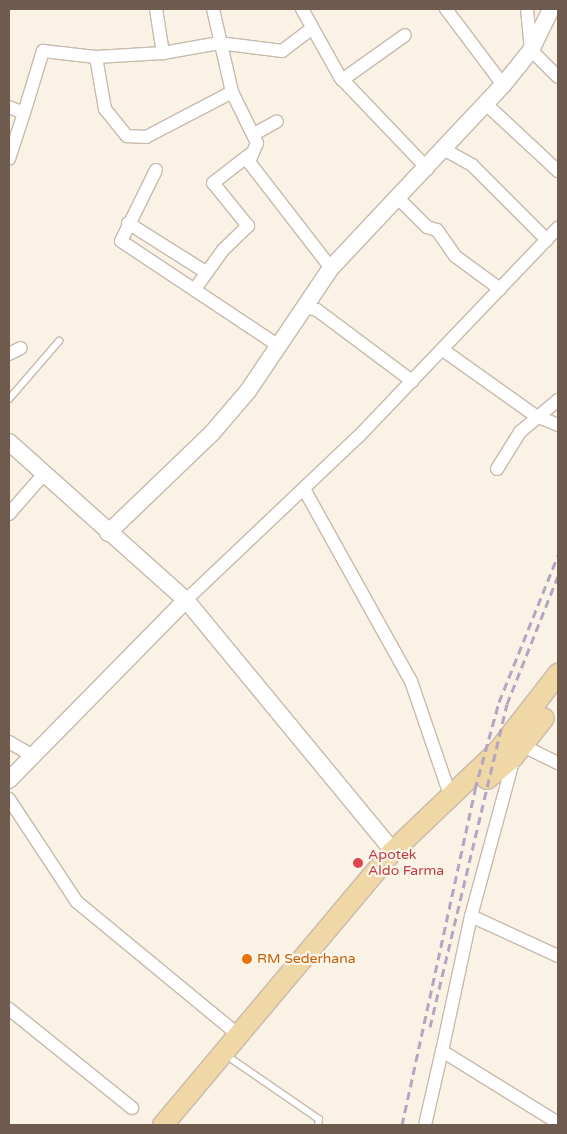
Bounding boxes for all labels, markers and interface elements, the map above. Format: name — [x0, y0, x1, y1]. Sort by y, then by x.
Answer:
place label: Apotek Aldo Farma — [368, 847, 444, 880]
marker: Apotek Aldo Farma — [352, 857, 364, 869]
place label: RM Sederhana — [257, 951, 356, 967]
marker: RM Sederhana — [241, 953, 253, 965]

